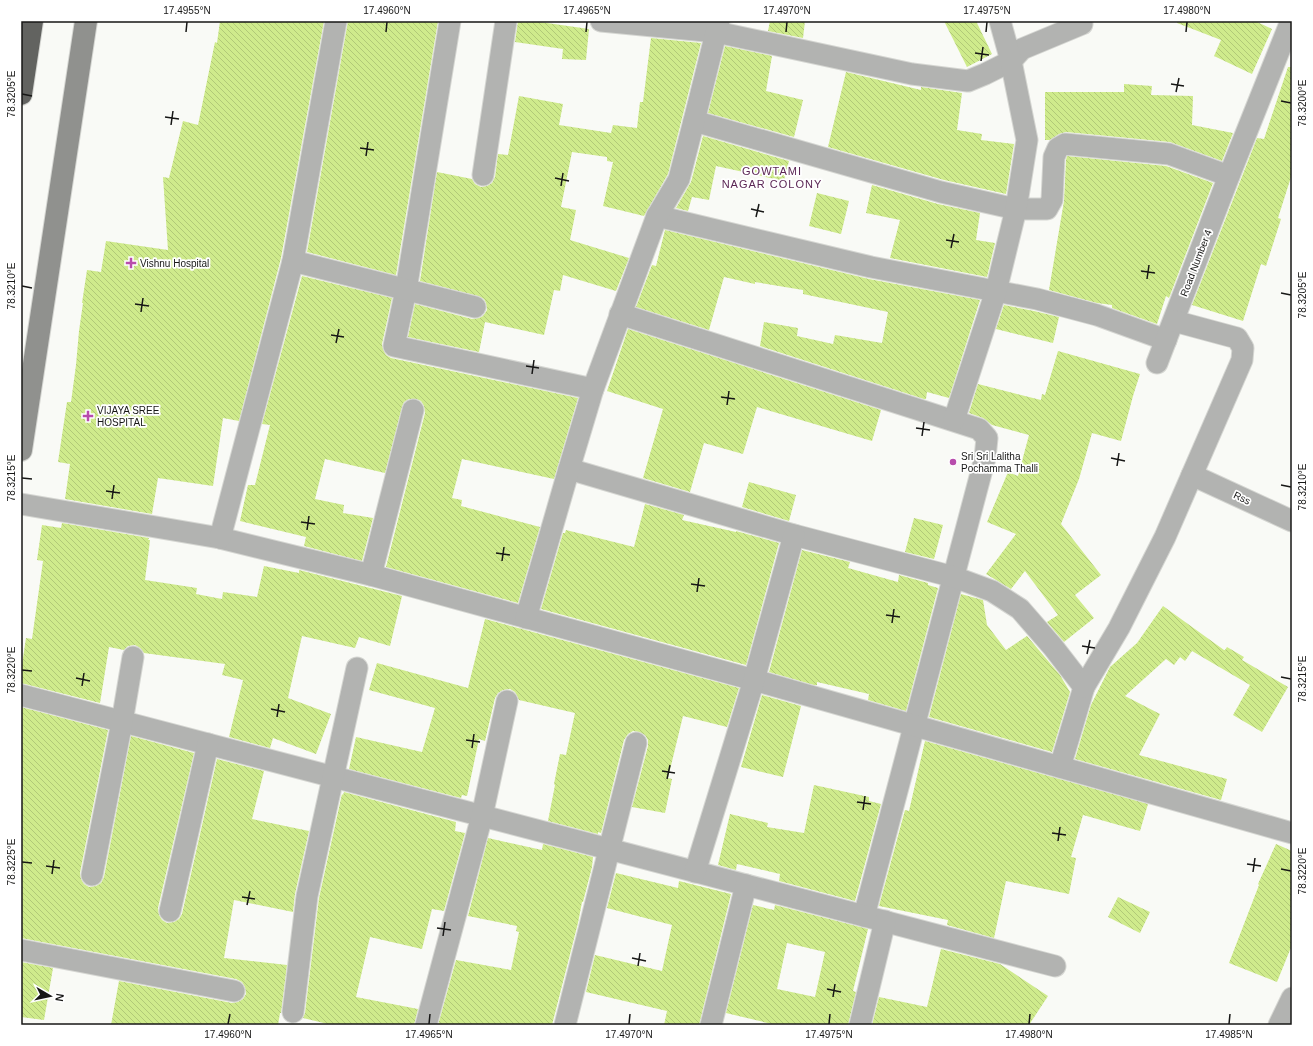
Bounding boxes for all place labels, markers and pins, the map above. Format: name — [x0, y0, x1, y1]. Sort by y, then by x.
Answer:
marker: Vishnu Hospital — [125, 257, 137, 269]
place label: Vishnu Hospital — [140, 258, 209, 269]
place label: VIJAYA SREE HOSPITAL — [97, 405, 160, 428]
marker: VIJAYA SREE HOSPITAL — [82, 410, 94, 422]
place label: Sri Sri Lalitha Pochamma Thalli — [961, 451, 1038, 474]
marker: Sri Sri Lalitha Pochamma Thalli — [948, 457, 958, 467]

